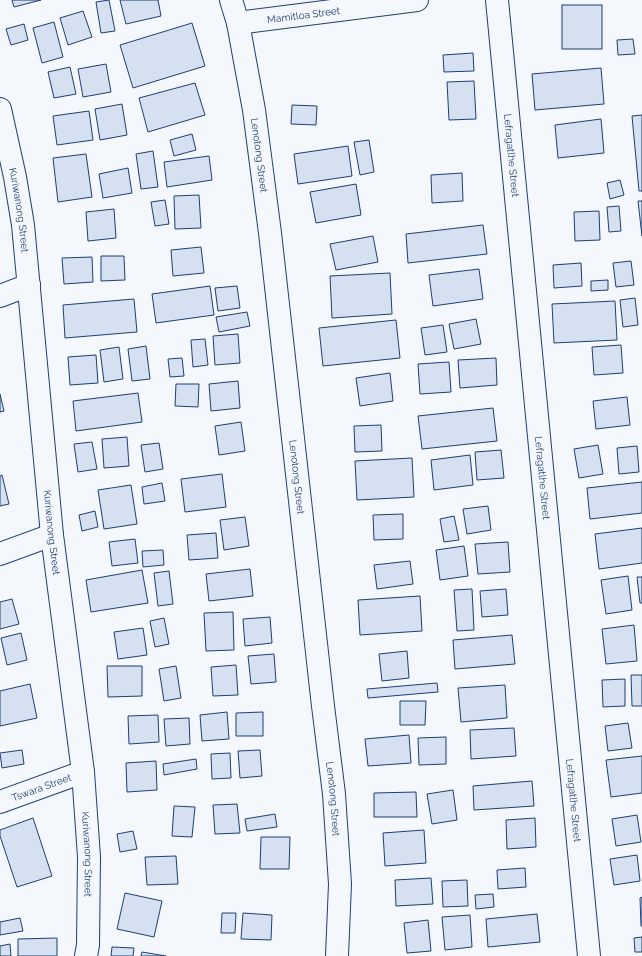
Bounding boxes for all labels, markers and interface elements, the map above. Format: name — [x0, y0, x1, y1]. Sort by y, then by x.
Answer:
street label: Mamitloa Street — [266, 4, 341, 25]
street label: Lefragatlhe Street — [502, 113, 521, 198]
street label: Lenotong Street — [250, 117, 270, 194]
street label: Kuriwanong Street — [8, 167, 31, 253]
street label: Lefragatlhe Street — [534, 436, 553, 521]
street label: Lenotong Street — [288, 439, 307, 515]
street label: Kuriwanong Street — [42, 489, 63, 576]
street label: Lefragatlhe Street — [565, 758, 584, 843]
street label: Lenotong Street — [324, 761, 342, 837]
street label: Tswara Street — [10, 771, 73, 803]
street label: Kuriwanong Street — [80, 811, 95, 898]

